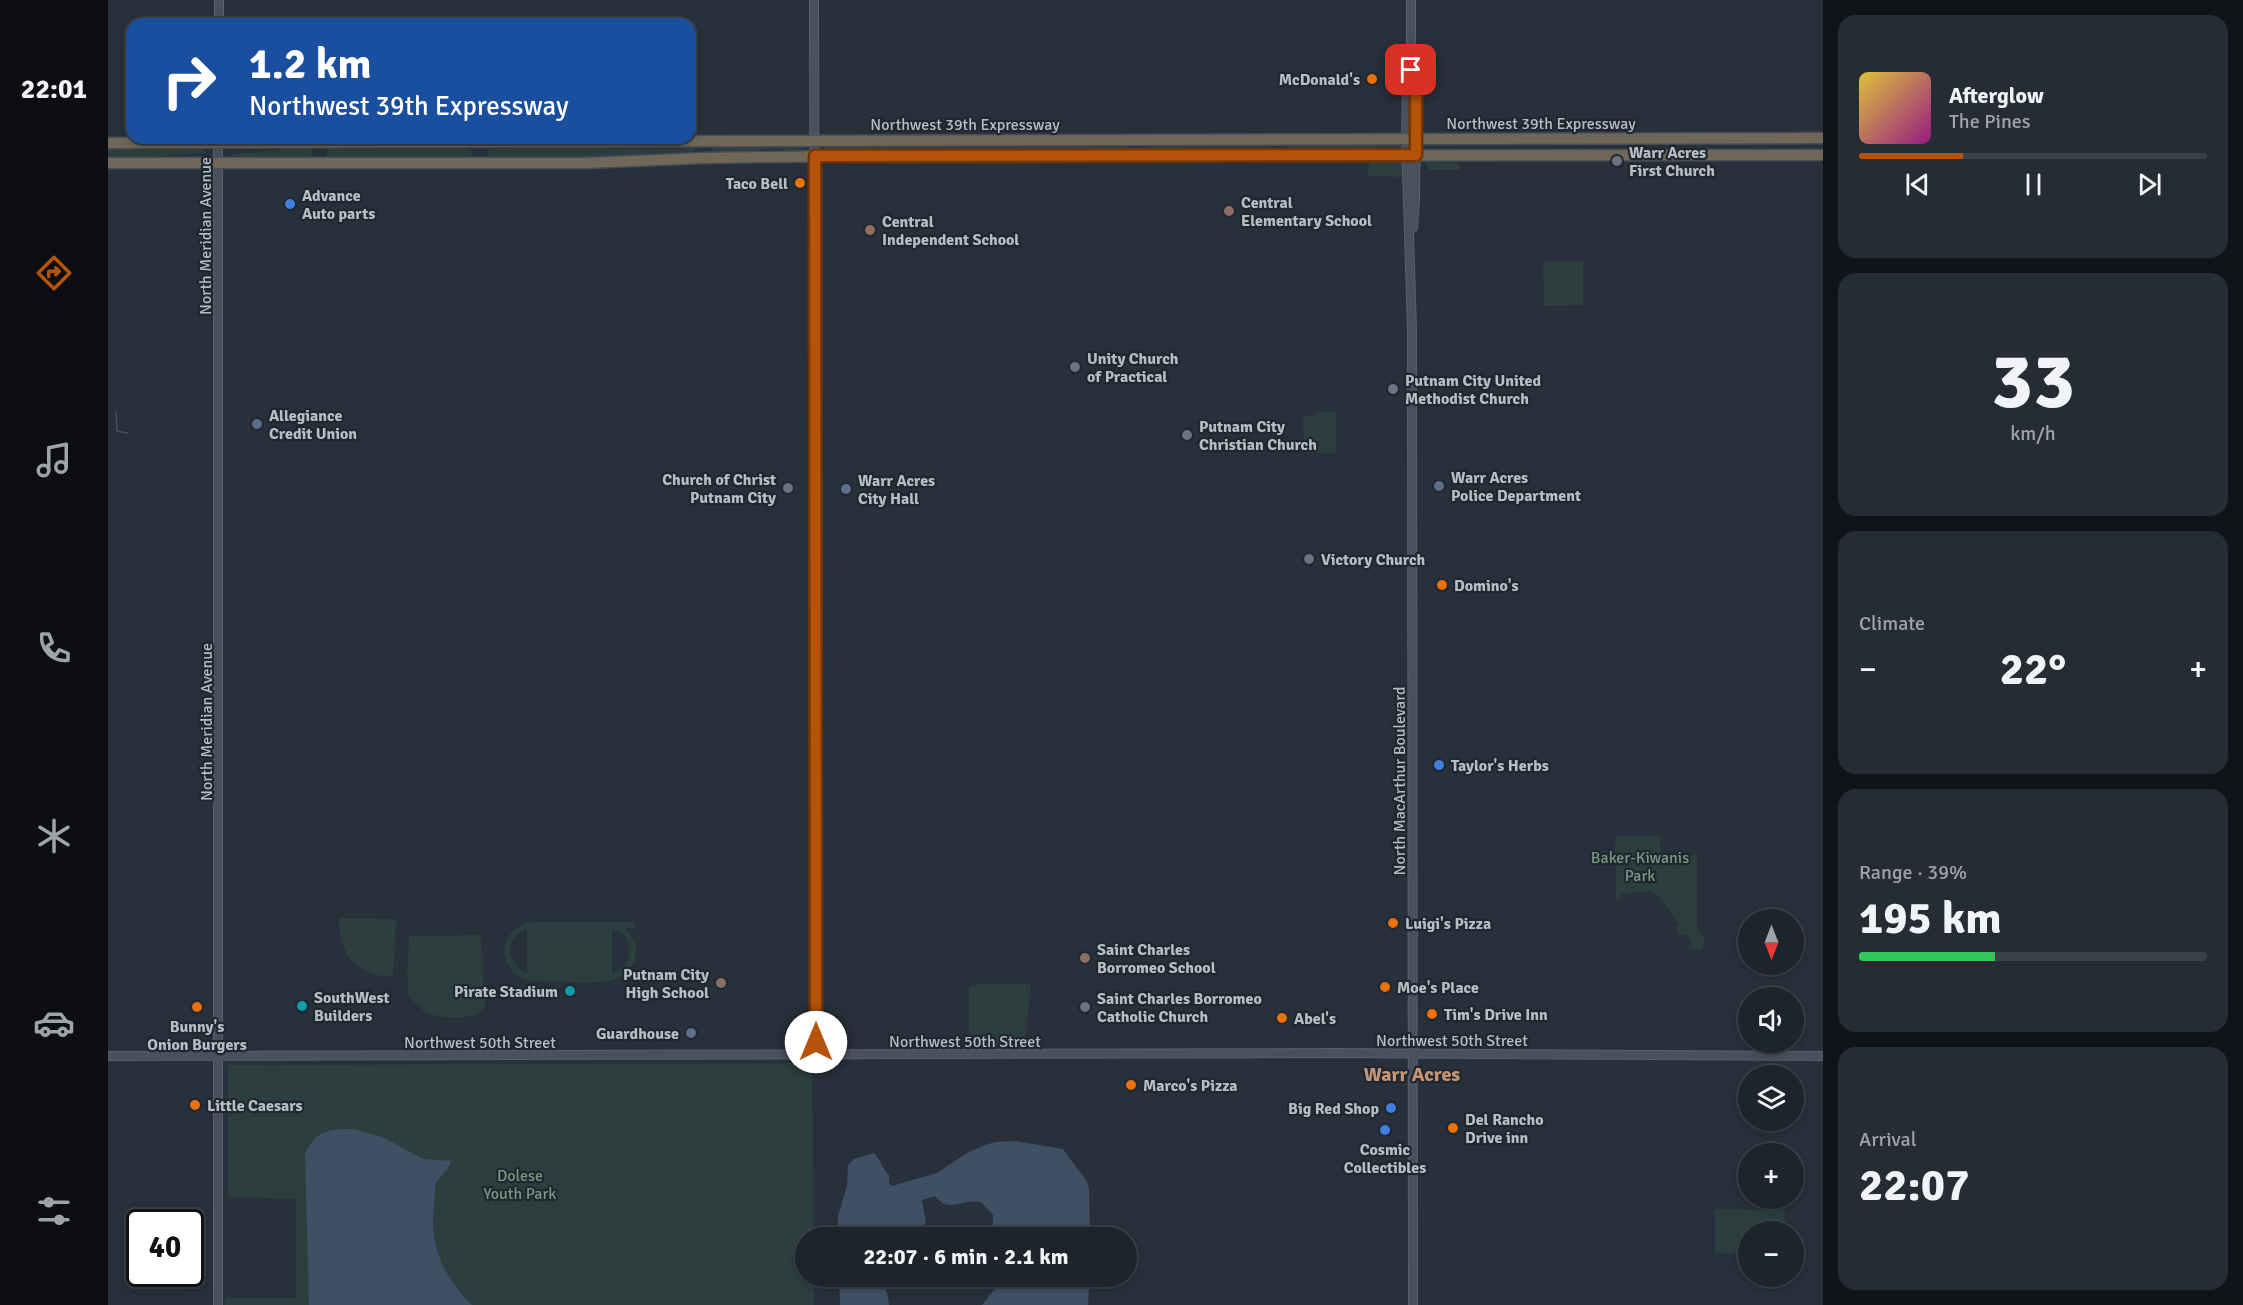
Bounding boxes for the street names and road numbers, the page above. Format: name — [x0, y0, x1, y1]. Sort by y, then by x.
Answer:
street label: Northwest 39th Expressway — [1446, 114, 1636, 134]
street label: Northwest 39th Expressway — [870, 115, 1060, 135]
street label: North Meridian Avenue — [196, 157, 216, 315]
street label: North Meridian Avenue — [197, 643, 217, 801]
street label: North MacArthur Boulevard — [1390, 687, 1410, 875]
street label: Northwest 50th Street — [1376, 1031, 1528, 1051]
street label: Northwest 50th Street — [889, 1032, 1041, 1052]
street label: Northwest 50th Street — [404, 1033, 556, 1053]

